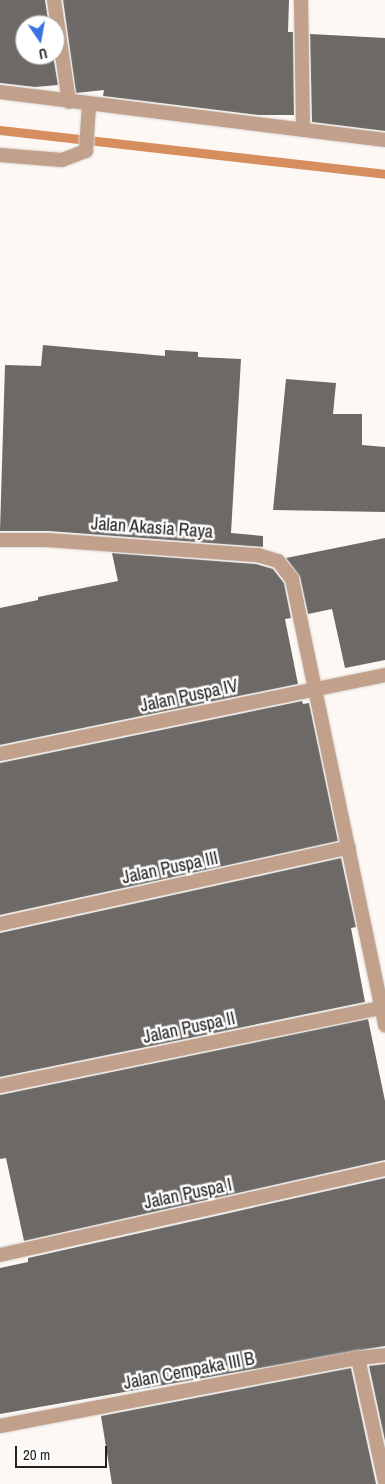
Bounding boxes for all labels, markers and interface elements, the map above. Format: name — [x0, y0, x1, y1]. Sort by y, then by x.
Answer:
north arrow — [15, 15, 65, 65]
text: U — [37, 44, 49, 63]
street label: Jalan Akasia Raya — [90, 513, 214, 543]
street label: Jalan Puspa IV — [138, 675, 240, 717]
street label: Jalan Puspa III — [120, 847, 220, 889]
street label: Jalan Puspa II — [141, 1008, 237, 1048]
street label: Jalan Puspa I — [142, 1174, 234, 1214]
street label: Jalan Cempaka III B — [122, 1348, 256, 1394]
scale bar — [18, 1436, 110, 1468]
text: 20 m — [23, 1444, 50, 1465]

